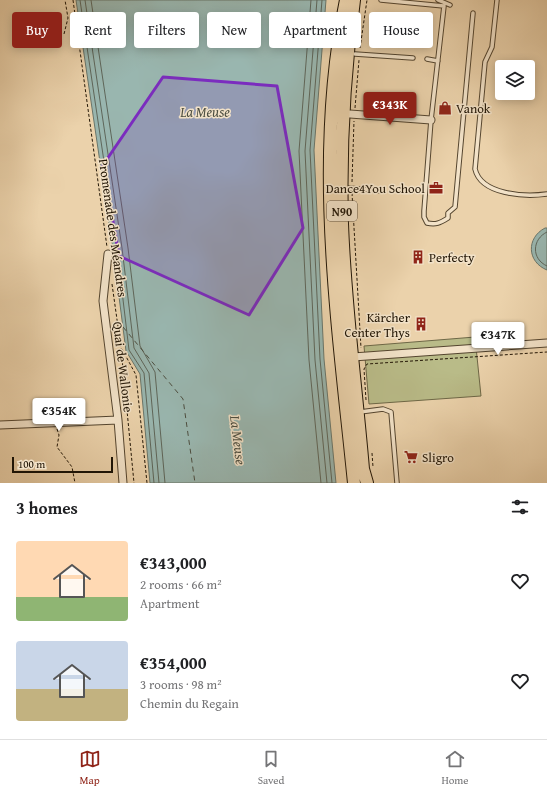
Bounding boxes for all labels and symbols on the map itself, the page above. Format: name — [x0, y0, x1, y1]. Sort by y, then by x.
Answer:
pin: €343K — [362, 92, 418, 126]
place label: Vanok — [456, 99, 491, 118]
shop icon: Vanok — [437, 100, 453, 116]
water label: La Meuse — [179, 102, 230, 122]
street label: Promenade des Méandres — [94, 158, 132, 298]
place label: Dance4You School — [326, 179, 425, 198]
office icon: Dance4You School — [428, 180, 444, 196]
road number: N90 — [327, 201, 357, 221]
place label: Perfecty — [429, 248, 475, 267]
building icon: Perfecty — [410, 249, 426, 265]
place label: Kärcher Center Thys — [344, 308, 411, 342]
building icon: Kärcher Center Thys — [413, 316, 429, 332]
street label: Quai de Wallonie — [108, 321, 138, 413]
pin: €347K — [470, 322, 526, 356]
pin: €354K — [31, 398, 87, 432]
water label: La Meuse — [225, 413, 251, 466]
place label: Sligro — [422, 448, 454, 467]
supermarket icon: Sligro — [403, 449, 419, 465]
scale bar — [12, 455, 113, 474]

